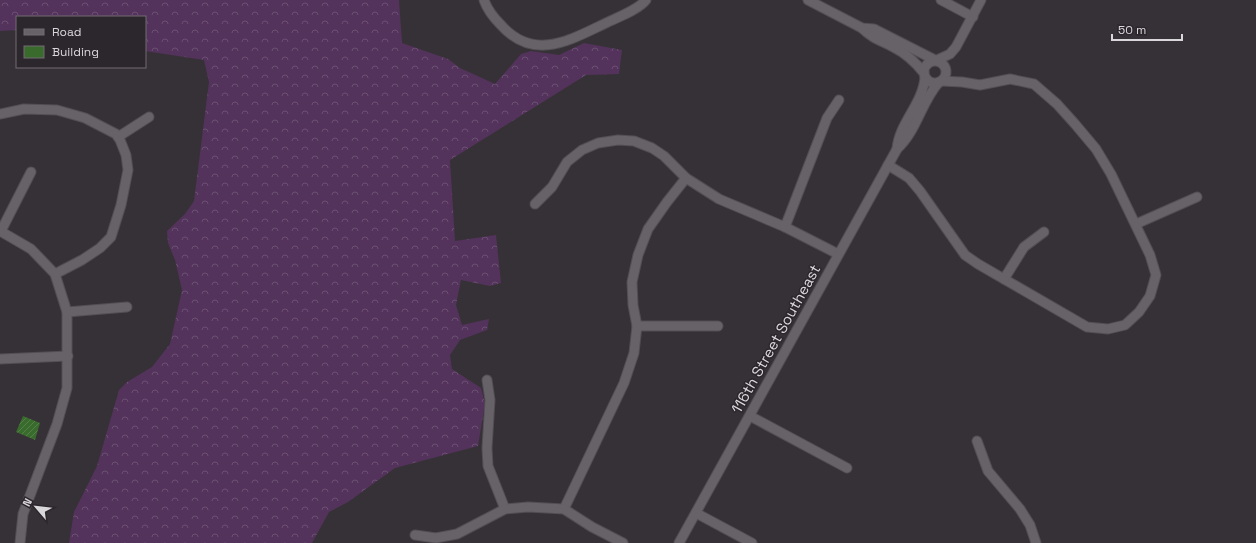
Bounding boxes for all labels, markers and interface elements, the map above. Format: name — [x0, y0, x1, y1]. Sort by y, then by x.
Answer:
legend — [16, 16, 146, 68]
scale bar — [1112, 16, 1182, 42]
text: 50 m — [1118, 22, 1146, 38]
text: Road — [52, 24, 81, 40]
text: Building — [52, 44, 99, 60]
street label: 116th Street Southeast — [727, 261, 824, 416]
north arrow — [16, 487, 56, 527]
text: N — [19, 496, 35, 509]

